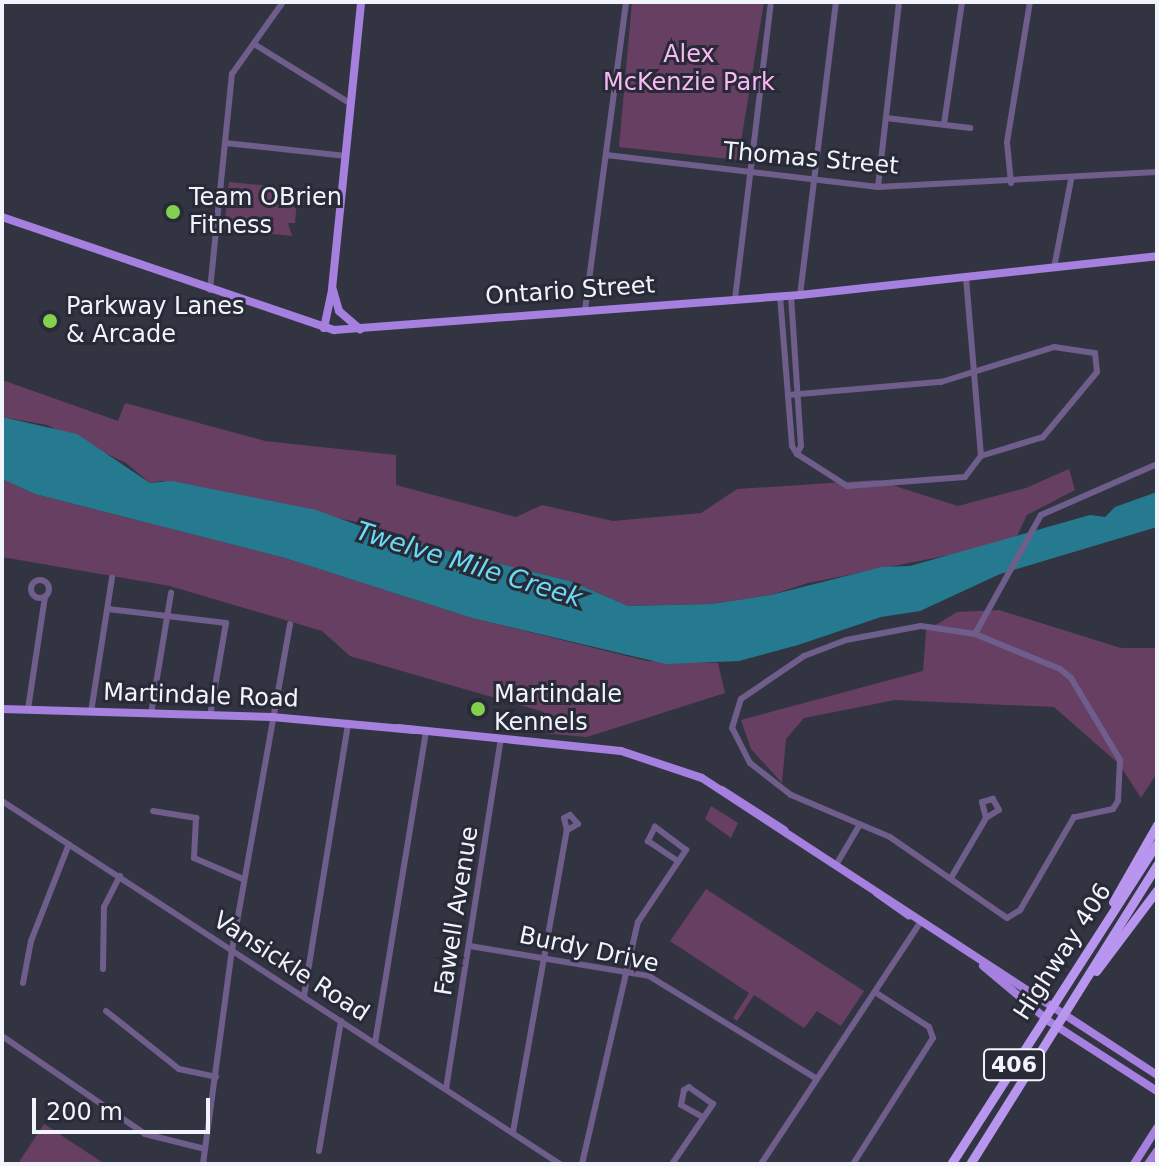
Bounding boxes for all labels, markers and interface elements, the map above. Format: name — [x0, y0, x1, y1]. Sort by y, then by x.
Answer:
park label: Alex McKenzie Park — [603, 41, 775, 97]
street label: Thomas Street — [722, 137, 900, 181]
place label: Team OBrien Fitness — [189, 184, 342, 240]
marker: Team OBrien Fitness — [164, 203, 182, 221]
street label: Ontario Street — [484, 271, 656, 311]
place label: Parkway Lanes & Arcade — [66, 293, 245, 349]
marker: Parkway Lanes & Arcade — [41, 312, 59, 330]
water label: Twelve Mile Creek — [352, 516, 586, 614]
street label: Martindale Road — [103, 678, 299, 714]
place label: Martindale Kennels — [494, 681, 622, 737]
marker: Martindale Kennels — [469, 700, 487, 718]
street label: Fawell Avenue — [429, 824, 485, 998]
street label: Highway 406 — [1008, 878, 1118, 1026]
street label: Vansickle Road — [208, 906, 374, 1028]
street label: Burdy Drive — [516, 921, 662, 979]
road number: 406 — [982, 1047, 1046, 1083]
scale bar — [36, 1082, 214, 1132]
text: 200 m — [46, 1098, 123, 1126]

